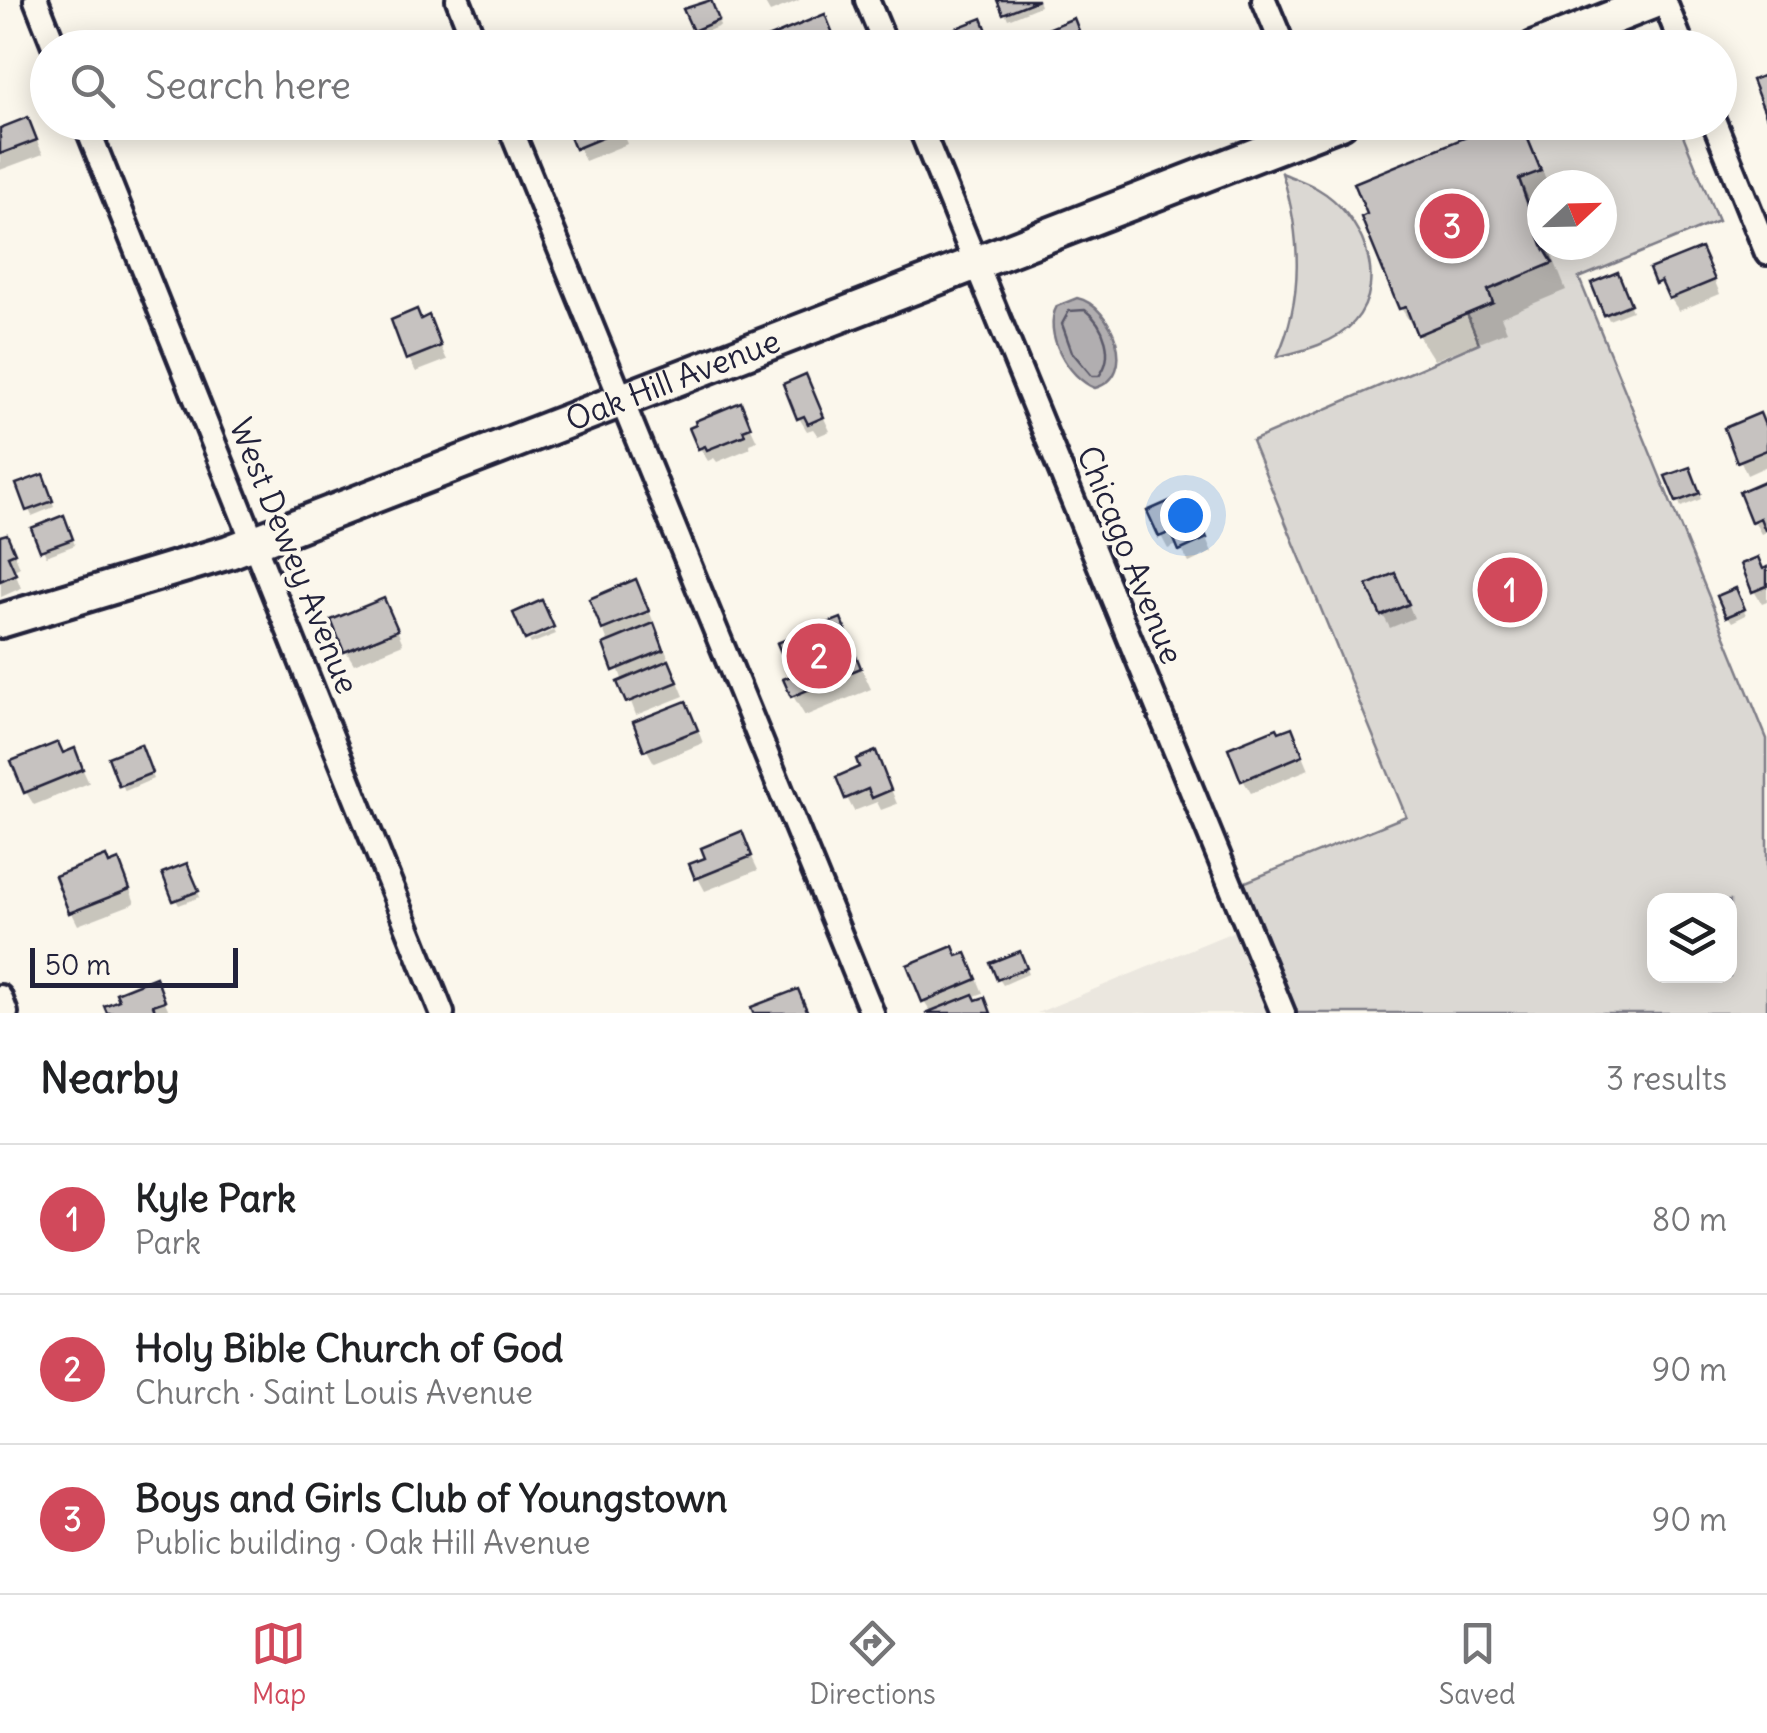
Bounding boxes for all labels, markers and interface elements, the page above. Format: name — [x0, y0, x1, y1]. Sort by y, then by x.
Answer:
search box — [30, 30, 1737, 140]
icon: search — [65, 58, 120, 113]
text: Search here — [145, 62, 351, 109]
north arrow — [1527, 170, 1617, 260]
pin: 3 — [1420, 188, 1484, 264]
street label: Oak Hill Avenue — [560, 320, 786, 440]
street label: West Dewey Avenue — [220, 412, 368, 700]
street label: Chicago Avenue — [1068, 440, 1193, 670]
your location — [1160, 490, 1211, 541]
pin: 1 — [1478, 552, 1542, 628]
pin: 2 — [786, 618, 852, 694]
map controls — [1647, 893, 1737, 983]
button: layers — [1647, 893, 1737, 983]
scale bar — [30, 943, 238, 988]
text: 50 m — [45, 947, 111, 983]
text: Nearby — [40, 1052, 179, 1104]
text: 3 results — [1606, 1058, 1727, 1099]
text: Kyle Park — [135, 1175, 296, 1222]
text: 1 — [66, 1199, 79, 1240]
text: 80 m — [1652, 1199, 1727, 1240]
text: Park — [135, 1222, 201, 1263]
text: Holy Bible Church of God — [135, 1325, 563, 1372]
text: 2 — [64, 1349, 81, 1390]
text: 90 m — [1652, 1349, 1727, 1390]
text: Church · Saint Louis Avenue — [135, 1372, 533, 1413]
text: Boys and Girls Club of Youngstown — [135, 1475, 727, 1522]
text: 3 — [63, 1499, 82, 1540]
text: 90 m — [1652, 1499, 1727, 1540]
text: Public building · Oak Hill Avenue — [135, 1522, 591, 1563]
tab: Map — [251, 1616, 306, 1712]
tab: Directions — [809, 1616, 936, 1712]
tab: Saved — [1439, 1616, 1516, 1712]

